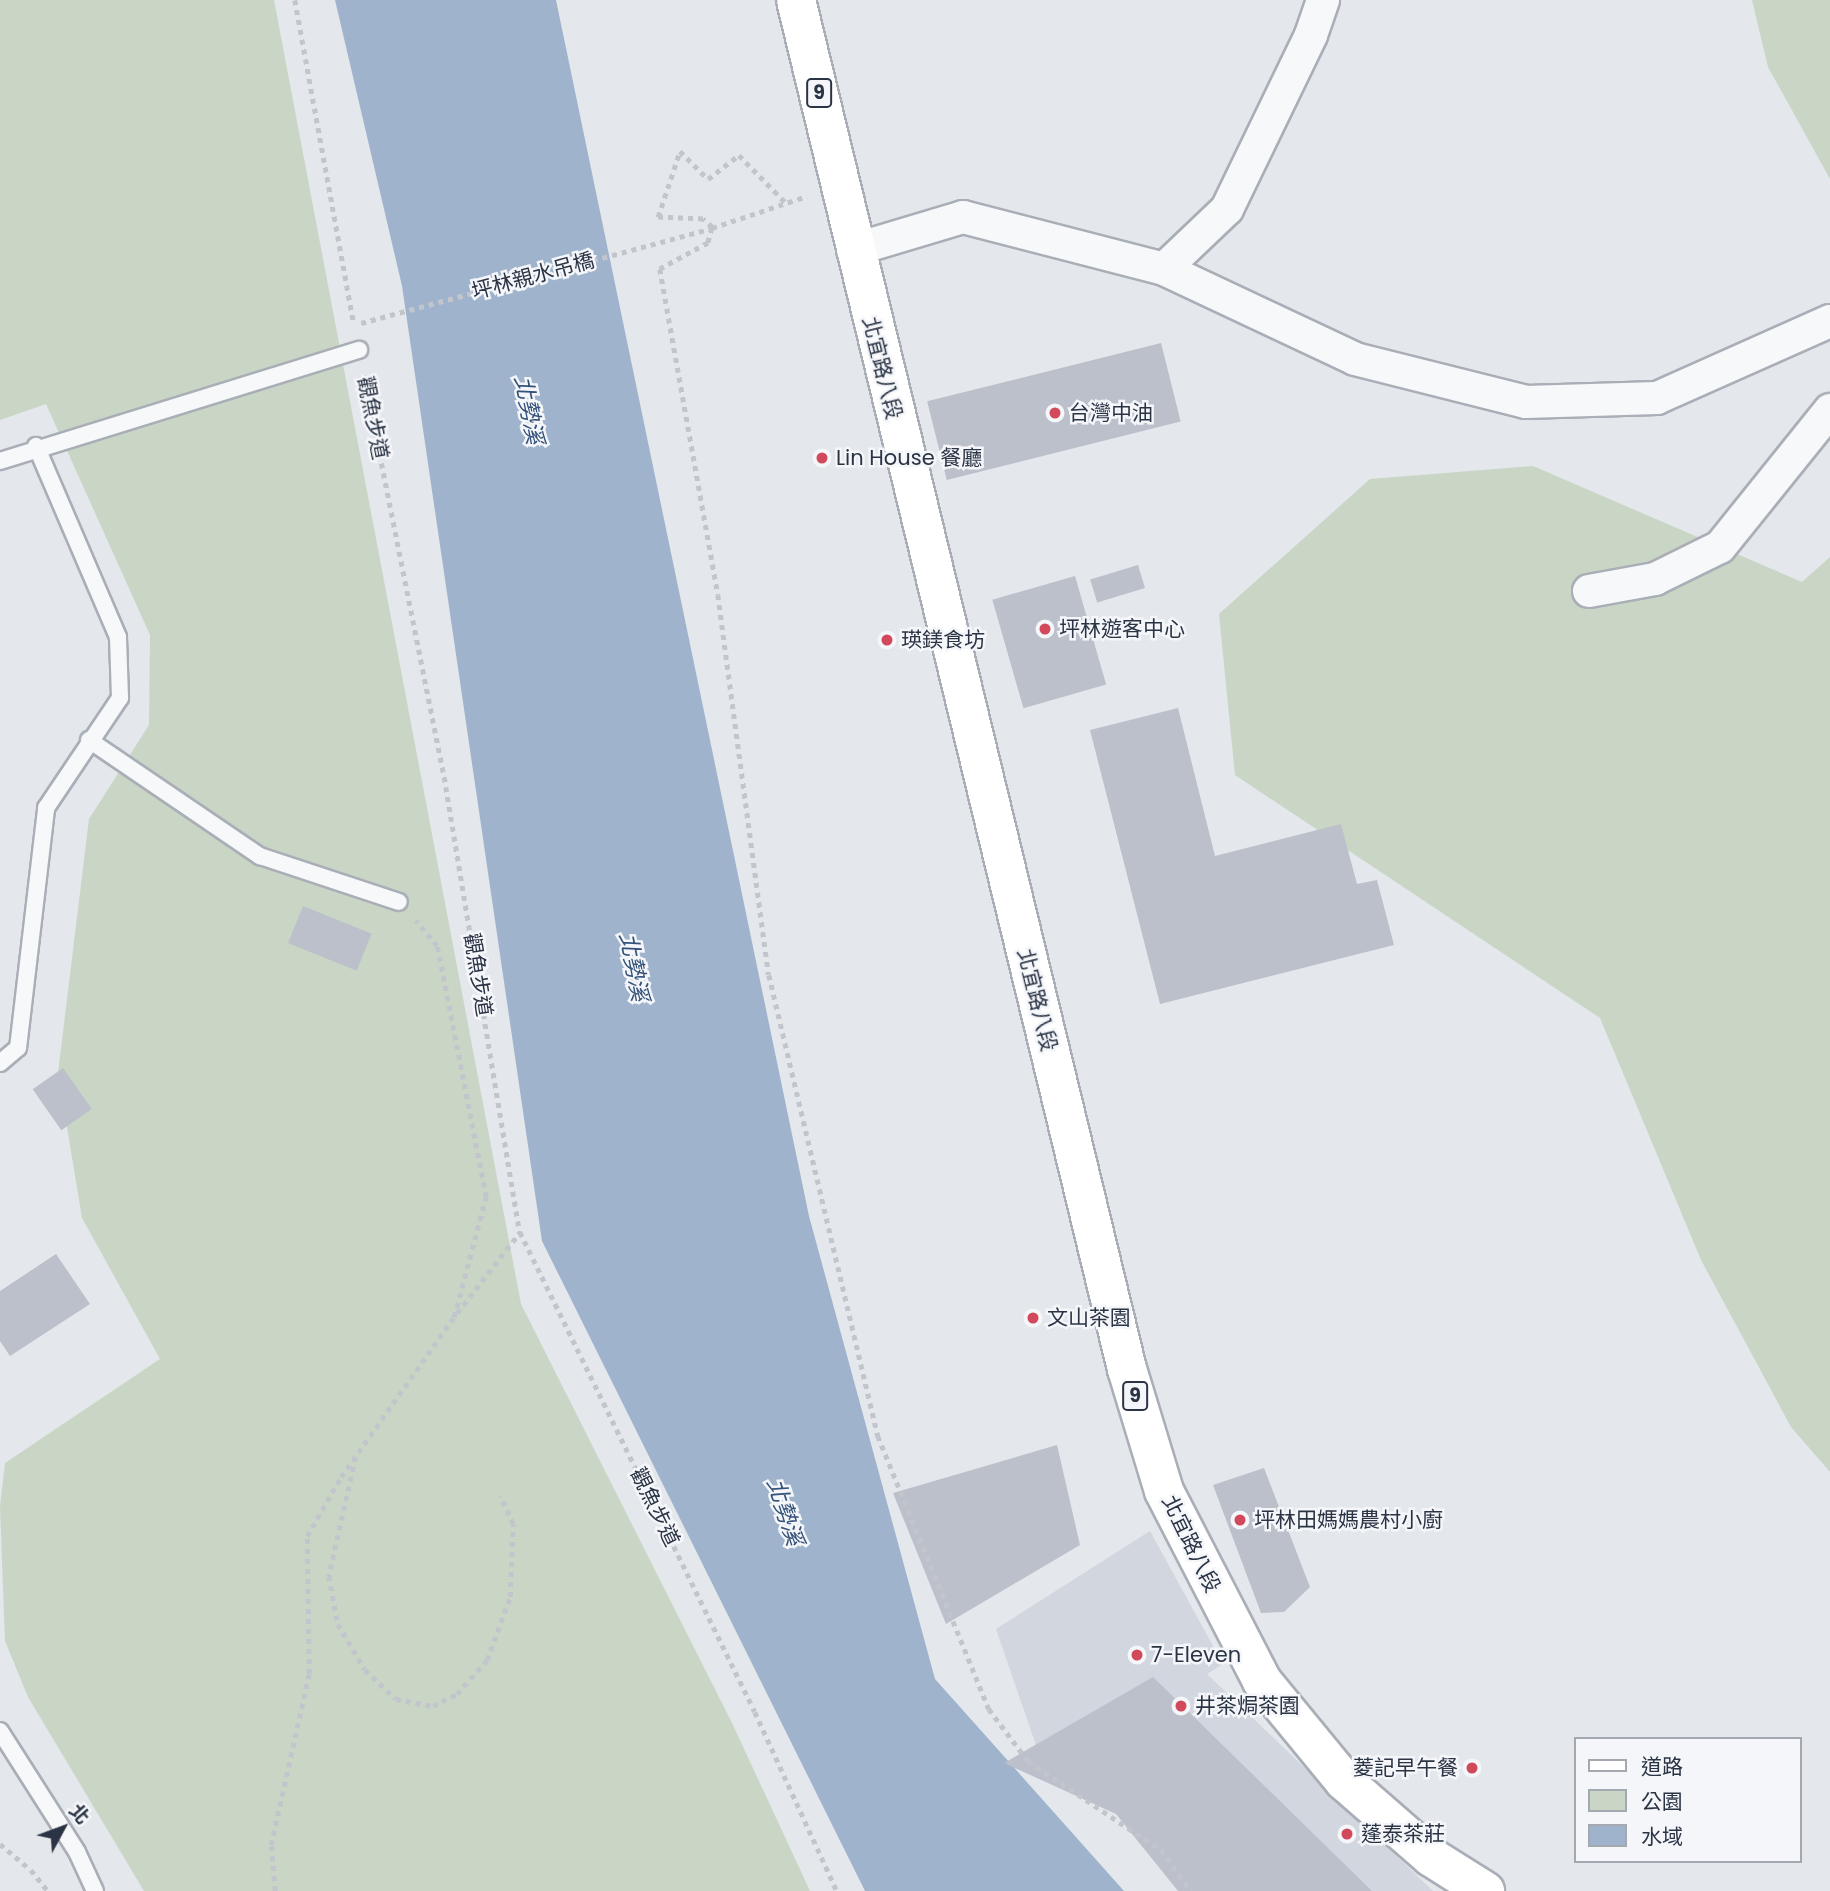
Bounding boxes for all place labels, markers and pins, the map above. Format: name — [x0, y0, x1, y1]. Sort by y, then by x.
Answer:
place label: 台灣中油 — [1069, 400, 1153, 426]
marker: 台灣中油 — [1047, 405, 1063, 421]
place label: Lin House 餐廳 — [836, 445, 982, 471]
marker: Lin House 餐廳 — [814, 450, 830, 466]
place label: 坪林遊客中心 — [1059, 616, 1185, 642]
marker: 坪林遊客中心 — [1037, 621, 1053, 637]
place label: 瑛鎂食坊 — [901, 627, 985, 653]
marker: 瑛鎂食坊 — [879, 632, 895, 648]
place label: 文山茶園 — [1047, 1305, 1131, 1331]
marker: 文山茶園 — [1025, 1310, 1041, 1326]
place label: 坪林田媽媽農村小廚 — [1254, 1507, 1443, 1533]
marker: 坪林田媽媽農村小廚 — [1232, 1512, 1248, 1528]
place label: 7-Eleven — [1151, 1642, 1241, 1668]
marker: 7-Eleven — [1129, 1647, 1145, 1663]
place label: 井茶焗茶園 — [1195, 1693, 1300, 1719]
marker: 井茶焗茶園 — [1173, 1698, 1189, 1714]
place label: 菱記早午餐 — [1353, 1755, 1458, 1781]
marker: 菱記早午餐 — [1464, 1760, 1480, 1776]
place label: 蓬泰茶莊 — [1361, 1821, 1445, 1847]
marker: 蓬泰茶莊 — [1339, 1826, 1355, 1842]

